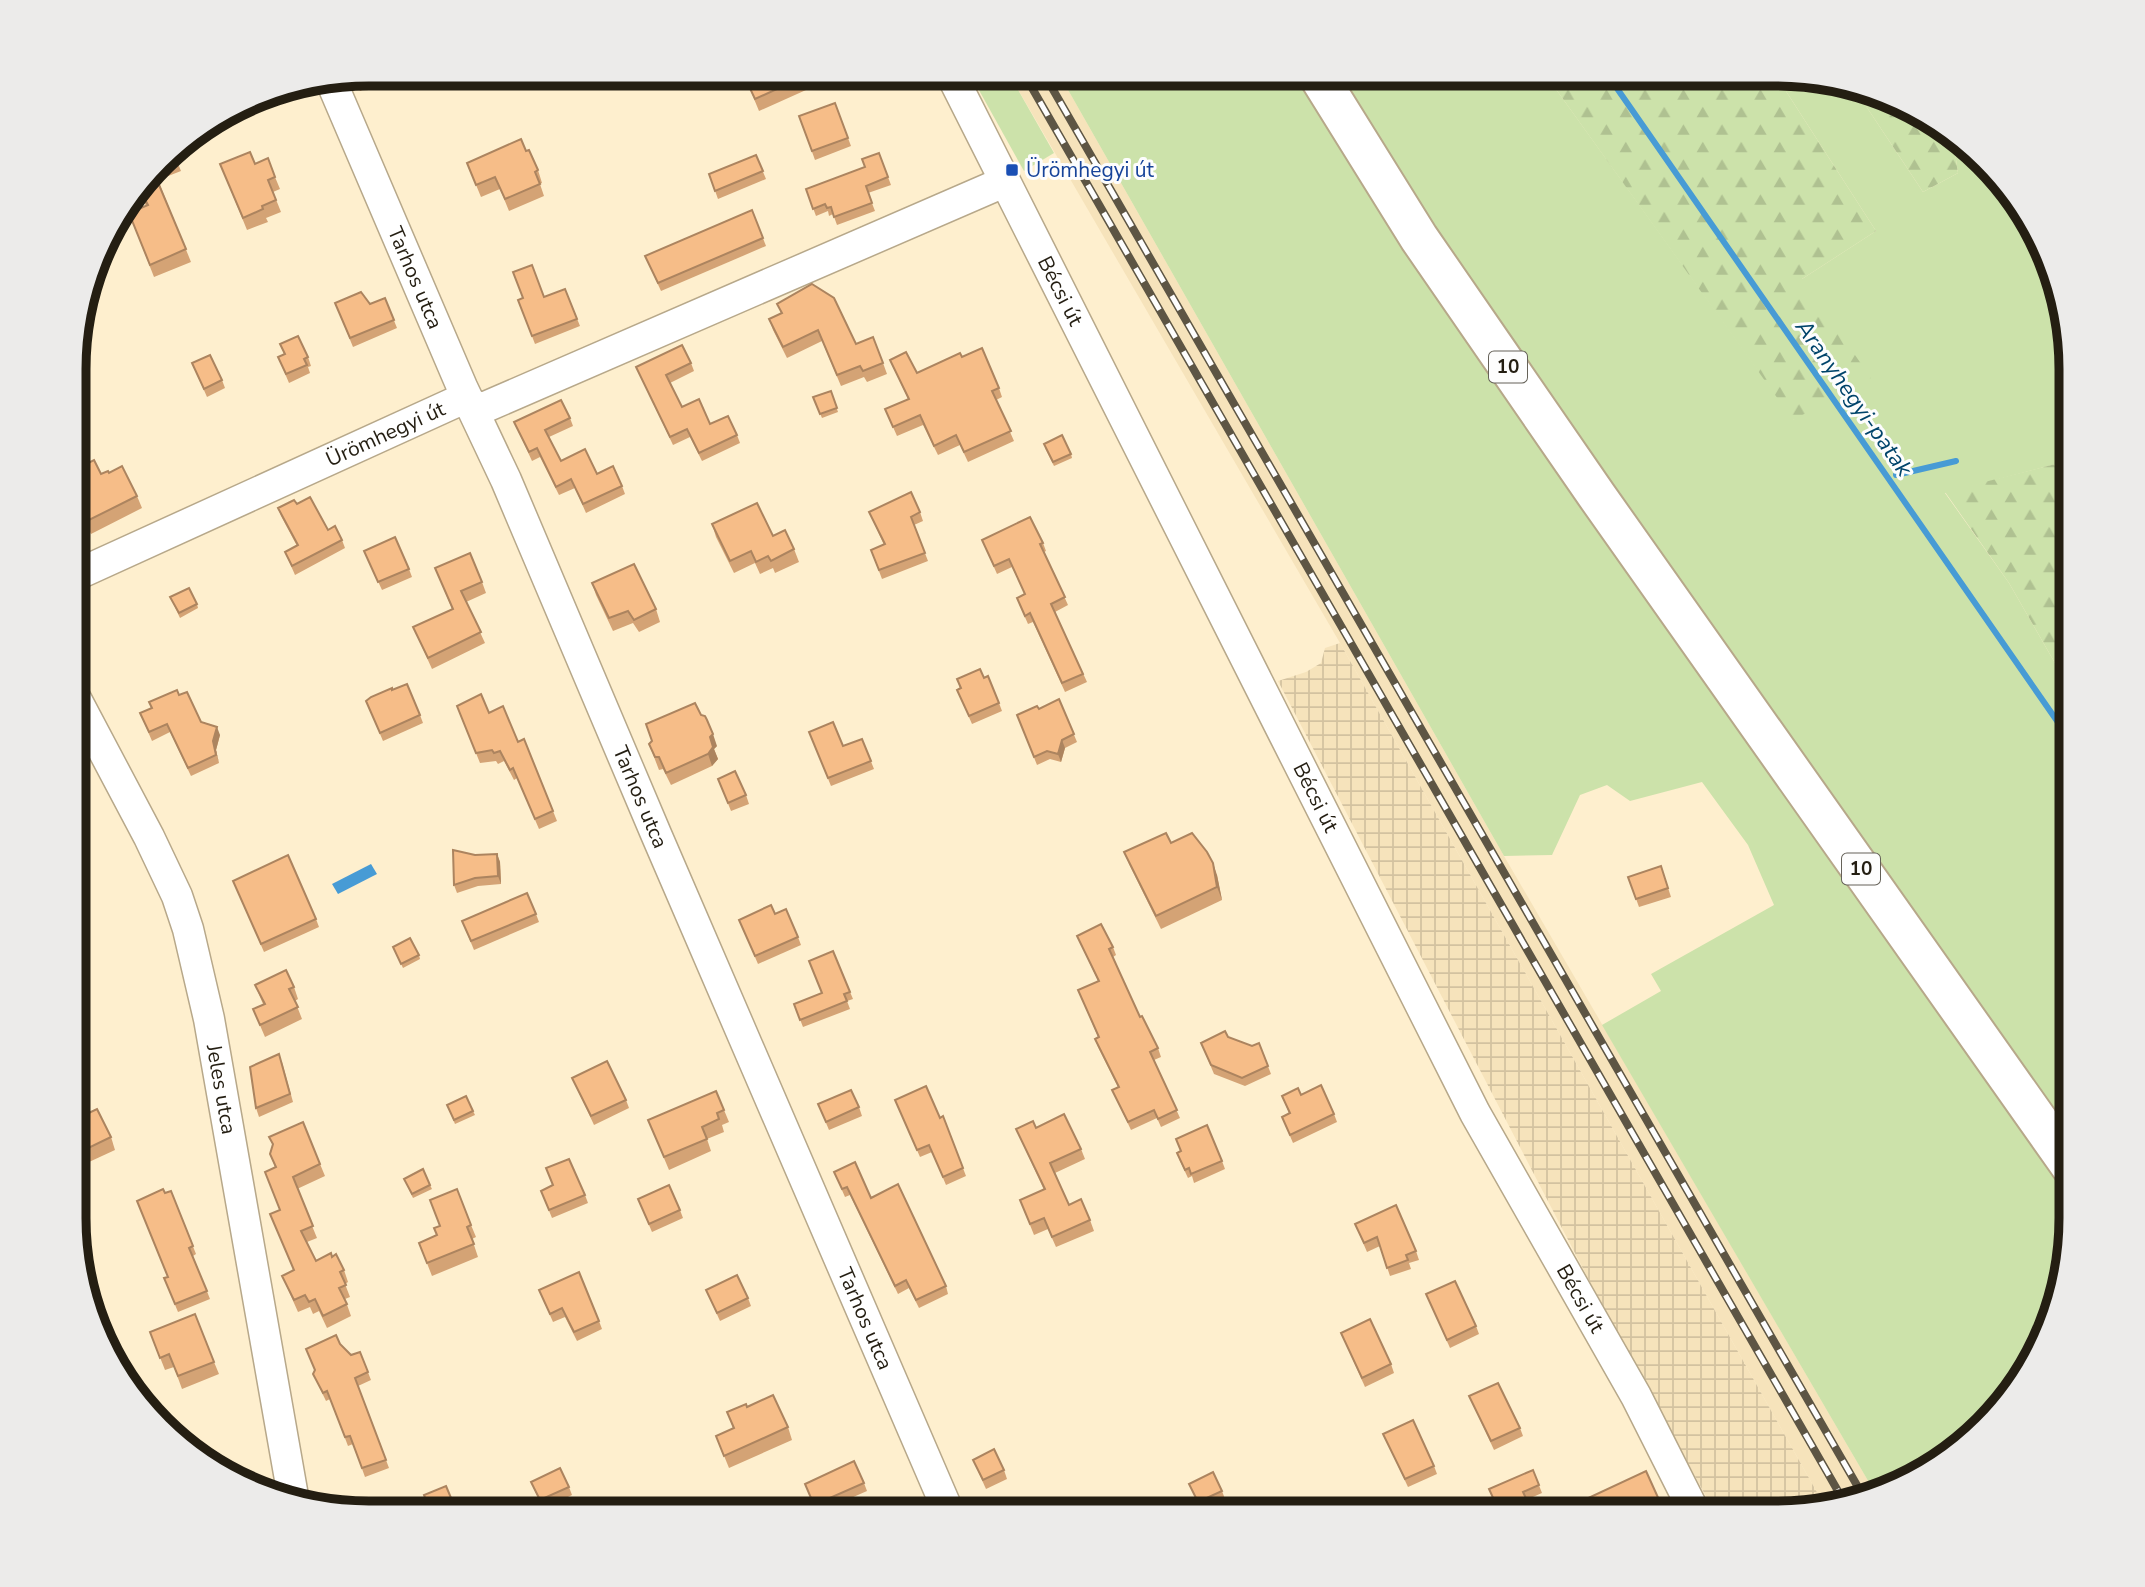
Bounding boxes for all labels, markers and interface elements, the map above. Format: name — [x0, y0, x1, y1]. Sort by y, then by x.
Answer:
place label: Ürömhegyi út — [1026, 156, 1155, 184]
marker: Ürömhegyi út — [1004, 162, 1020, 178]
street label: Tarhos utca — [381, 222, 449, 333]
street label: Bécsi út — [1031, 251, 1090, 331]
water label: Aranyhegyi-patak — [1788, 313, 1920, 483]
road number: 10 — [1489, 352, 1527, 382]
street label: Ürömhegyi út — [321, 395, 450, 473]
street label: Tarhos utca — [606, 741, 674, 853]
street label: Bécsi út — [1286, 758, 1345, 837]
road number: 10 — [1842, 854, 1880, 884]
street label: Jeles utca — [200, 1041, 243, 1136]
street label: Bécsi út — [1550, 1259, 1611, 1338]
street label: Tarhos utca — [831, 1263, 899, 1374]

